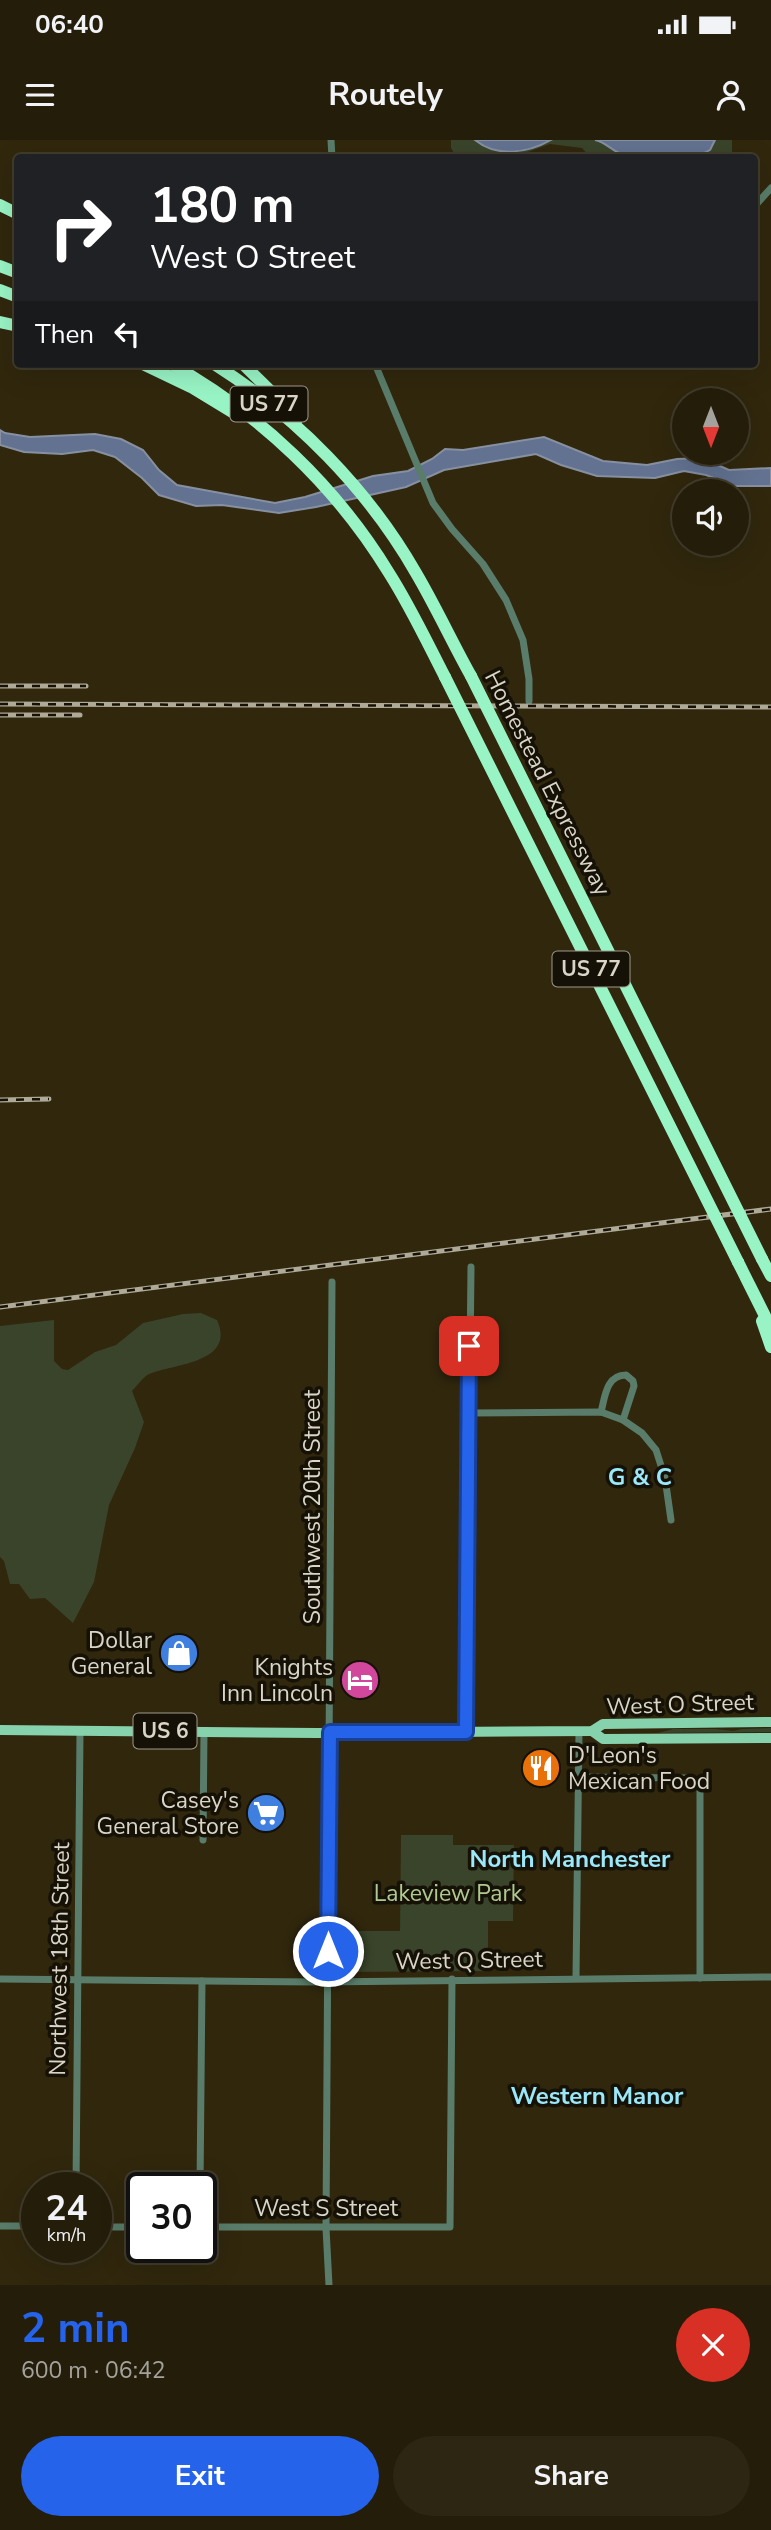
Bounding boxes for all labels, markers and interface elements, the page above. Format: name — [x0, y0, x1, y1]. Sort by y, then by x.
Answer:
text: 06:40 — [35, 7, 104, 42]
text: Routely — [328, 73, 443, 116]
icon: menu — [21, 76, 59, 114]
icon: person — [712, 76, 750, 114]
text: 180 m — [150, 172, 294, 239]
icon: right — [35, 182, 126, 273]
text: West O Street — [150, 236, 355, 279]
icon: left — [108, 315, 146, 353]
text: Then — [35, 317, 94, 352]
road number: US 77 — [230, 386, 308, 422]
north arrow — [672, 388, 749, 466]
map controls — [672, 388, 749, 556]
button: sound — [672, 479, 749, 556]
street label: Homestead Expressway — [477, 665, 618, 901]
road number: US 77 — [552, 952, 630, 986]
pin — [439, 1316, 499, 1376]
icon: arrive — [450, 1327, 488, 1365]
street label: Southwest 20th Street — [297, 1389, 328, 1624]
district label: G & C — [608, 1461, 672, 1493]
place label: Dollar General — [71, 1625, 153, 1682]
shop icon: Dollar General — [158, 1632, 200, 1674]
place label: Knights Inn Lincoln — [221, 1652, 333, 1709]
hotel icon: Knights Inn Lincoln — [339, 1659, 381, 1701]
street label: West O Street — [606, 1686, 755, 1723]
road number: US 6 — [134, 1714, 196, 1748]
place label: D'Leon's Mexican Food — [568, 1740, 710, 1797]
restaurant icon: D'Leon's Mexican Food — [520, 1747, 562, 1789]
place label: Casey's General Store — [97, 1785, 239, 1842]
supermarket icon: Casey's General Store — [245, 1792, 287, 1834]
street label: Northwest 18th Street — [42, 1841, 77, 2076]
district label: North Manchester — [469, 1843, 671, 1875]
park label: Lakeview Park — [374, 1878, 523, 1909]
position arrow — [291, 1914, 365, 1988]
street label: West Q Street — [395, 1944, 544, 1977]
district label: Western Manor — [510, 2080, 684, 2112]
speed limit sign: 30 — [126, 2172, 217, 2263]
text: 24 — [45, 2185, 88, 2232]
street label: West S Street — [254, 2193, 399, 2224]
text: km/h — [47, 2223, 86, 2247]
text: 2 min — [21, 2300, 130, 2357]
button: close — [676, 2308, 750, 2382]
text: 600 m · 06:42 — [21, 2355, 166, 2386]
button: Exit — [21, 2436, 379, 2516]
button: Share — [393, 2436, 750, 2516]

